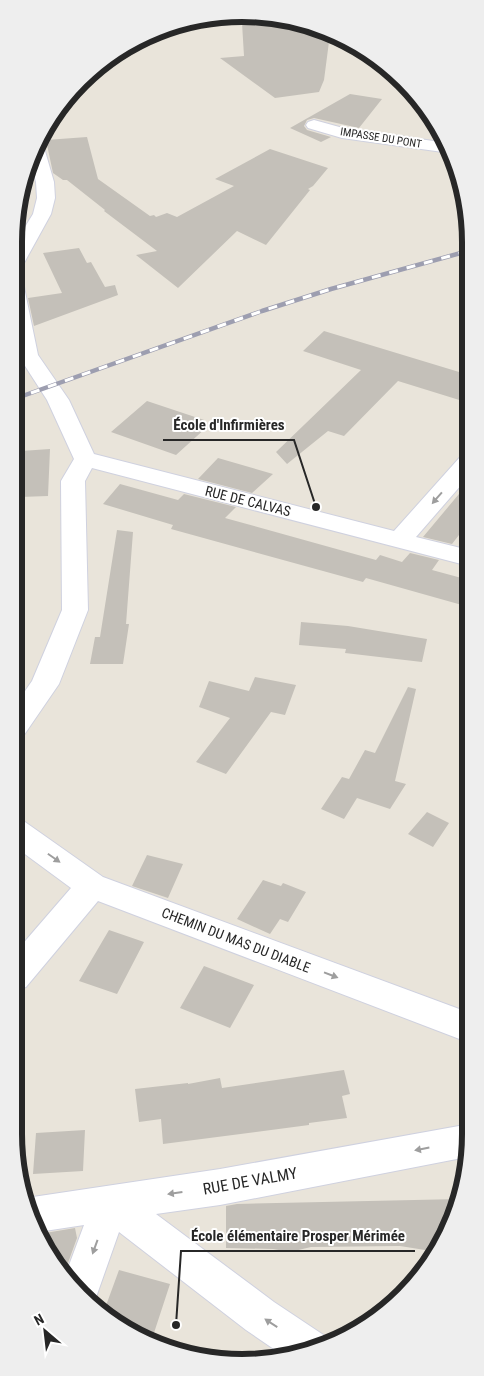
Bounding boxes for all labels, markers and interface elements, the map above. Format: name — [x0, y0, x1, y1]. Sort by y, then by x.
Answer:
street label: IMPASSE DU PONT — [339, 125, 423, 151]
callout: École d'Infirmières — [163, 410, 294, 440]
text: École d'Infirmières — [173, 416, 285, 434]
street label: RUE DE CALVAS — [203, 483, 293, 519]
one-way arrow — [431, 491, 442, 504]
one-way arrow — [47, 853, 60, 863]
street label: CHEMIN DU MAS DU DIABLE — [159, 904, 313, 976]
one-way arrow — [324, 972, 338, 980]
one-way arrow — [413, 1146, 429, 1154]
street label: RUE DE VALMY — [201, 1163, 299, 1199]
one-way arrow — [167, 1189, 183, 1197]
callout: École élémentaire Prosper Mérimée — [181, 1221, 415, 1251]
text: École élémentaire Prosper Mérimée — [191, 1227, 405, 1245]
one-way arrow — [91, 1240, 99, 1255]
north arrow — [20, 1306, 70, 1356]
text: N — [31, 1310, 46, 1329]
one-way arrow — [264, 1318, 277, 1328]

